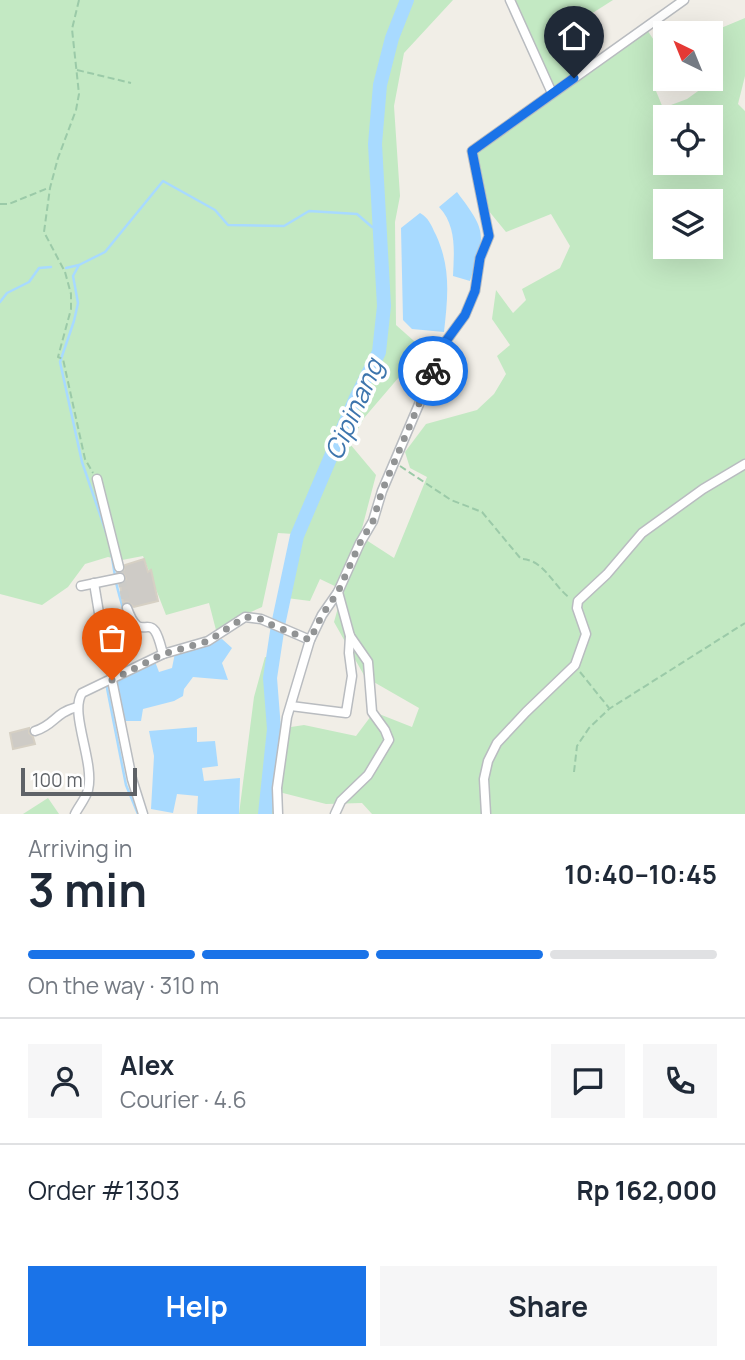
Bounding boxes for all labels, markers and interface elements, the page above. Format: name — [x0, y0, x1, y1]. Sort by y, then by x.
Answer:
pin — [544, 6, 604, 78]
icon: home — [555, 17, 593, 55]
north arrow — [653, 21, 723, 91]
map controls — [653, 21, 723, 259]
button: locate — [653, 105, 723, 175]
button: layers — [653, 189, 723, 259]
courier — [398, 336, 468, 406]
water label: Cipinang — [315, 350, 392, 465]
icon: bike — [414, 352, 452, 390]
pin — [82, 608, 142, 680]
icon: bag — [93, 619, 131, 657]
scale bar — [21, 765, 136, 797]
text: 100 m — [32, 767, 83, 793]
text: Arriving in — [28, 832, 133, 864]
text: 10:40–10:45 — [564, 856, 717, 892]
text: 3 min — [28, 858, 147, 921]
text: On the way · 310 m — [28, 969, 219, 1001]
button: person — [28, 1044, 102, 1118]
button: chat — [551, 1044, 625, 1118]
button: phone — [643, 1044, 717, 1118]
text: Alex — [120, 1047, 174, 1083]
text: Courier · 4.6 — [120, 1083, 247, 1115]
text: Order #1303 — [28, 1172, 180, 1208]
text: Rp 162,000 — [576, 1172, 717, 1208]
button: Help — [28, 1266, 366, 1346]
button: Share — [380, 1266, 717, 1346]

